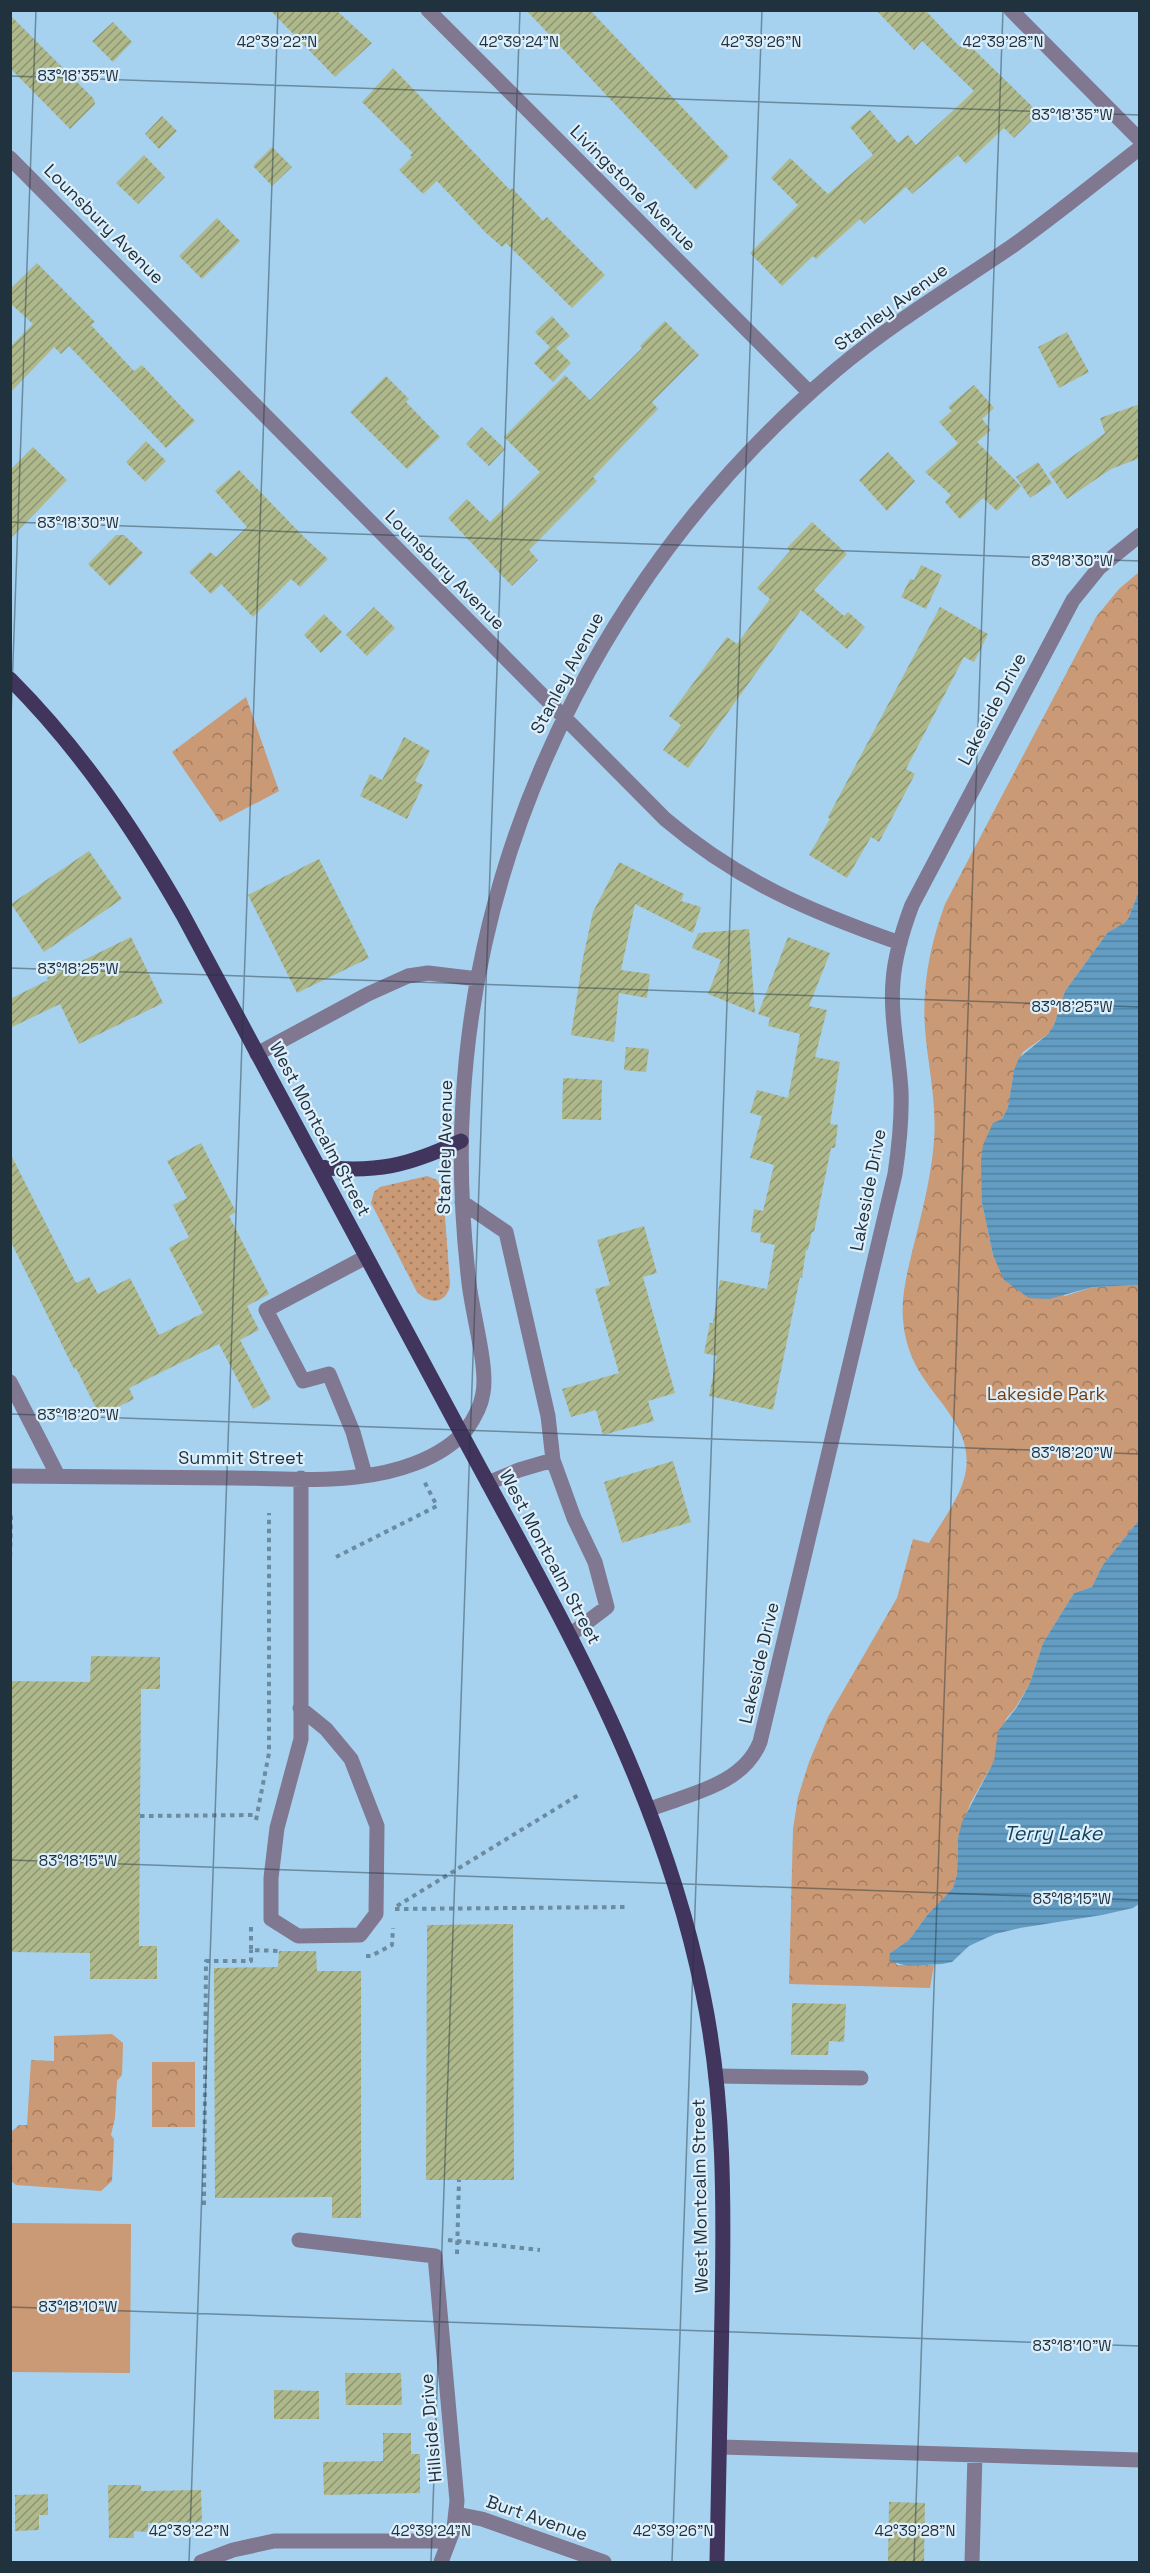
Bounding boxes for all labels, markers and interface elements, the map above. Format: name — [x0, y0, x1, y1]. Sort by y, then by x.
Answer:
text: 42°39'22"N — [237, 32, 317, 51]
text: 42°39'24"N — [479, 32, 559, 51]
text: 42°39'26"N — [721, 32, 801, 51]
text: 42°39'28"N — [963, 32, 1043, 51]
text: 83°18'35"W — [37, 66, 119, 85]
text: 83°18'35"W — [1031, 105, 1113, 124]
street label: Livingstone Avenue — [565, 120, 701, 256]
street label: Lounsbury Avenue — [39, 159, 169, 289]
street label: Stanley Avenue — [829, 258, 952, 355]
street label: Lounsbury Avenue — [380, 505, 510, 635]
text: 83°18'30"W — [37, 513, 119, 532]
text: 83°18'30"W — [1031, 551, 1113, 570]
street label: Stanley Avenue — [525, 608, 608, 738]
street label: Lakeside Drive — [952, 649, 1031, 769]
text: 83°18'25"W — [37, 959, 119, 978]
text: 83°18'25"W — [1031, 997, 1113, 1016]
street label: West Montcalm Street — [265, 1038, 376, 1220]
street label: Stanley Avenue — [432, 1079, 457, 1215]
street label: Lakeside Drive — [844, 1127, 891, 1253]
park label: Lakeside Park — [987, 1382, 1105, 1405]
text: 83°18'20"W — [37, 1405, 119, 1424]
text: 83°18'20"W — [1031, 1443, 1113, 1462]
street label: Summit Street — [178, 1446, 304, 1469]
street label: West Montcalm Street — [495, 1466, 606, 1648]
street label: Lakeside Drive — [733, 1600, 784, 1726]
water label: Terry Lake — [1004, 1820, 1103, 1846]
text: 83°18'15"W — [39, 1851, 117, 1870]
text: 83°18'15"W — [1033, 1889, 1111, 1908]
street label: West Montcalm Street — [686, 2099, 713, 2293]
text: 83°18'10"W — [39, 2297, 117, 2316]
text: 83°18'10"W — [1033, 2336, 1111, 2355]
street label: Hillside Drive — [414, 2373, 447, 2483]
street label: Burt Avenue — [483, 2489, 591, 2546]
text: 42°39'22"N — [149, 2521, 229, 2540]
text: 42°39'24"N — [391, 2521, 471, 2540]
text: 42°39'26"N — [633, 2521, 713, 2540]
text: 42°39'28"N — [875, 2521, 955, 2540]

